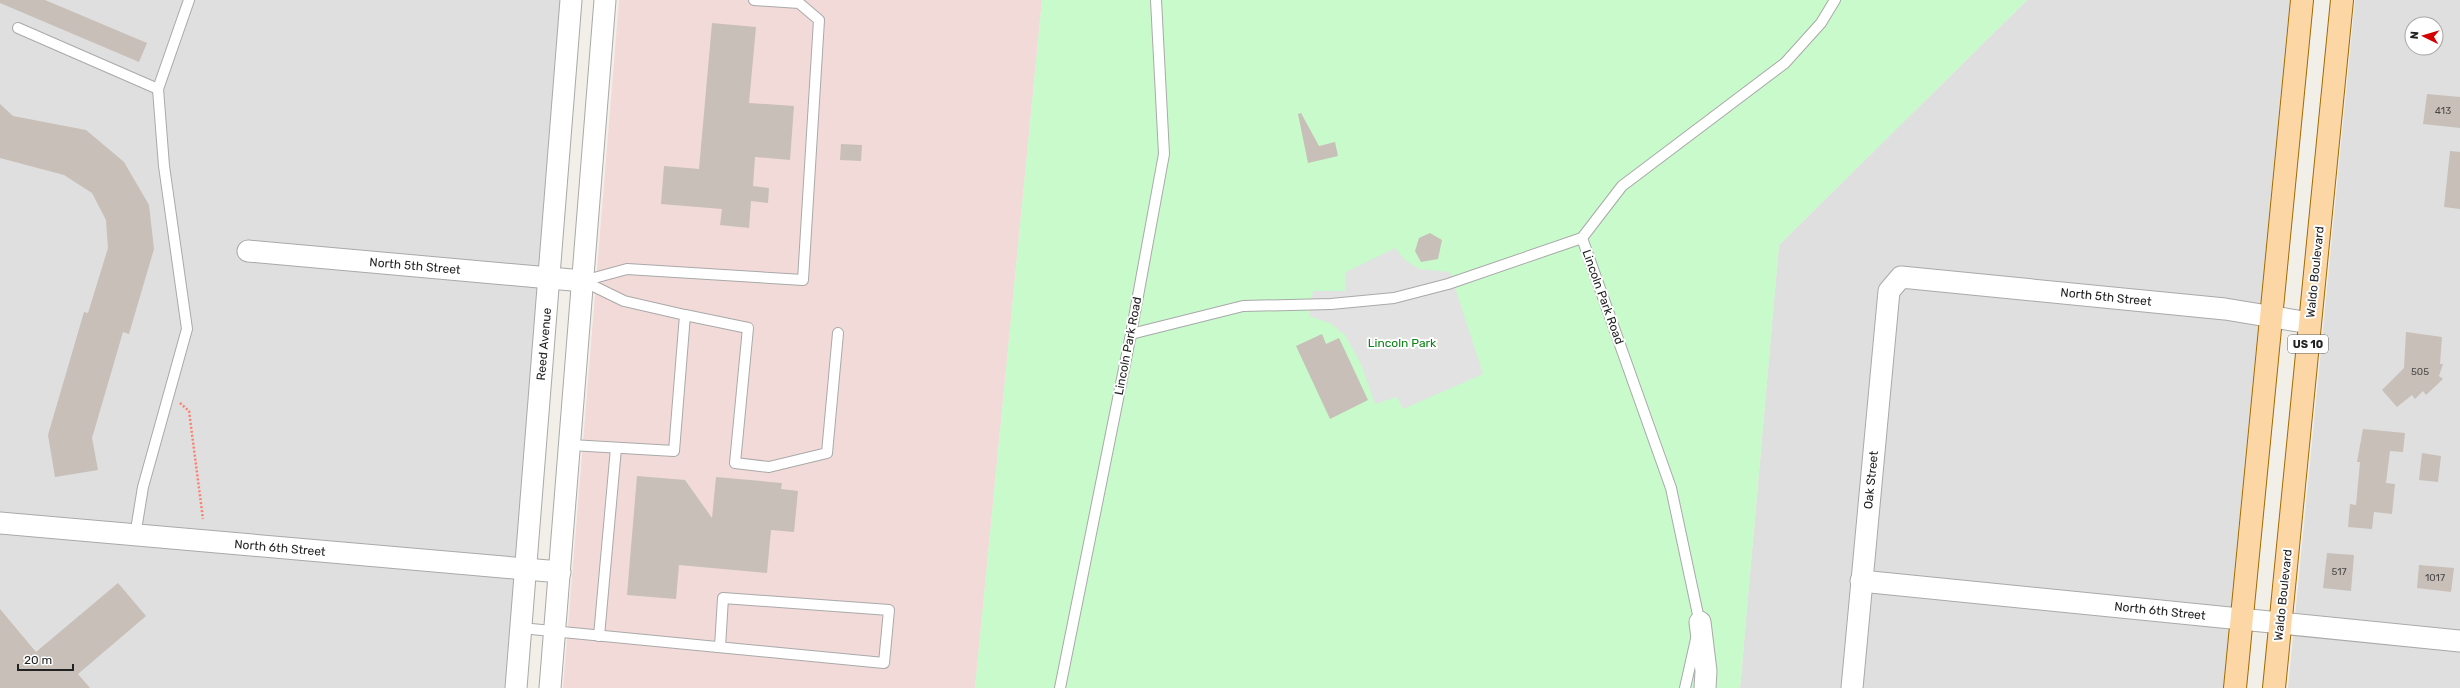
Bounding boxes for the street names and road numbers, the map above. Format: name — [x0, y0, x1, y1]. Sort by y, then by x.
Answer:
street label: Waldo Boulevard — [2303, 226, 2327, 318]
street label: Lincoln Park Road — [1579, 248, 1627, 346]
street label: North 5th Street — [369, 255, 461, 277]
street label: North 5th Street — [2060, 285, 2153, 309]
street label: Lincoln Park Road — [1112, 296, 1144, 396]
street label: Reed Avenue — [534, 307, 554, 381]
road number: US 10 — [2288, 335, 2328, 353]
street label: Oak Street — [1861, 450, 1881, 510]
street label: North 6th Street — [234, 537, 327, 559]
street label: Waldo Boulevard — [2271, 549, 2295, 641]
street label: North 6th Street — [2114, 599, 2207, 623]

